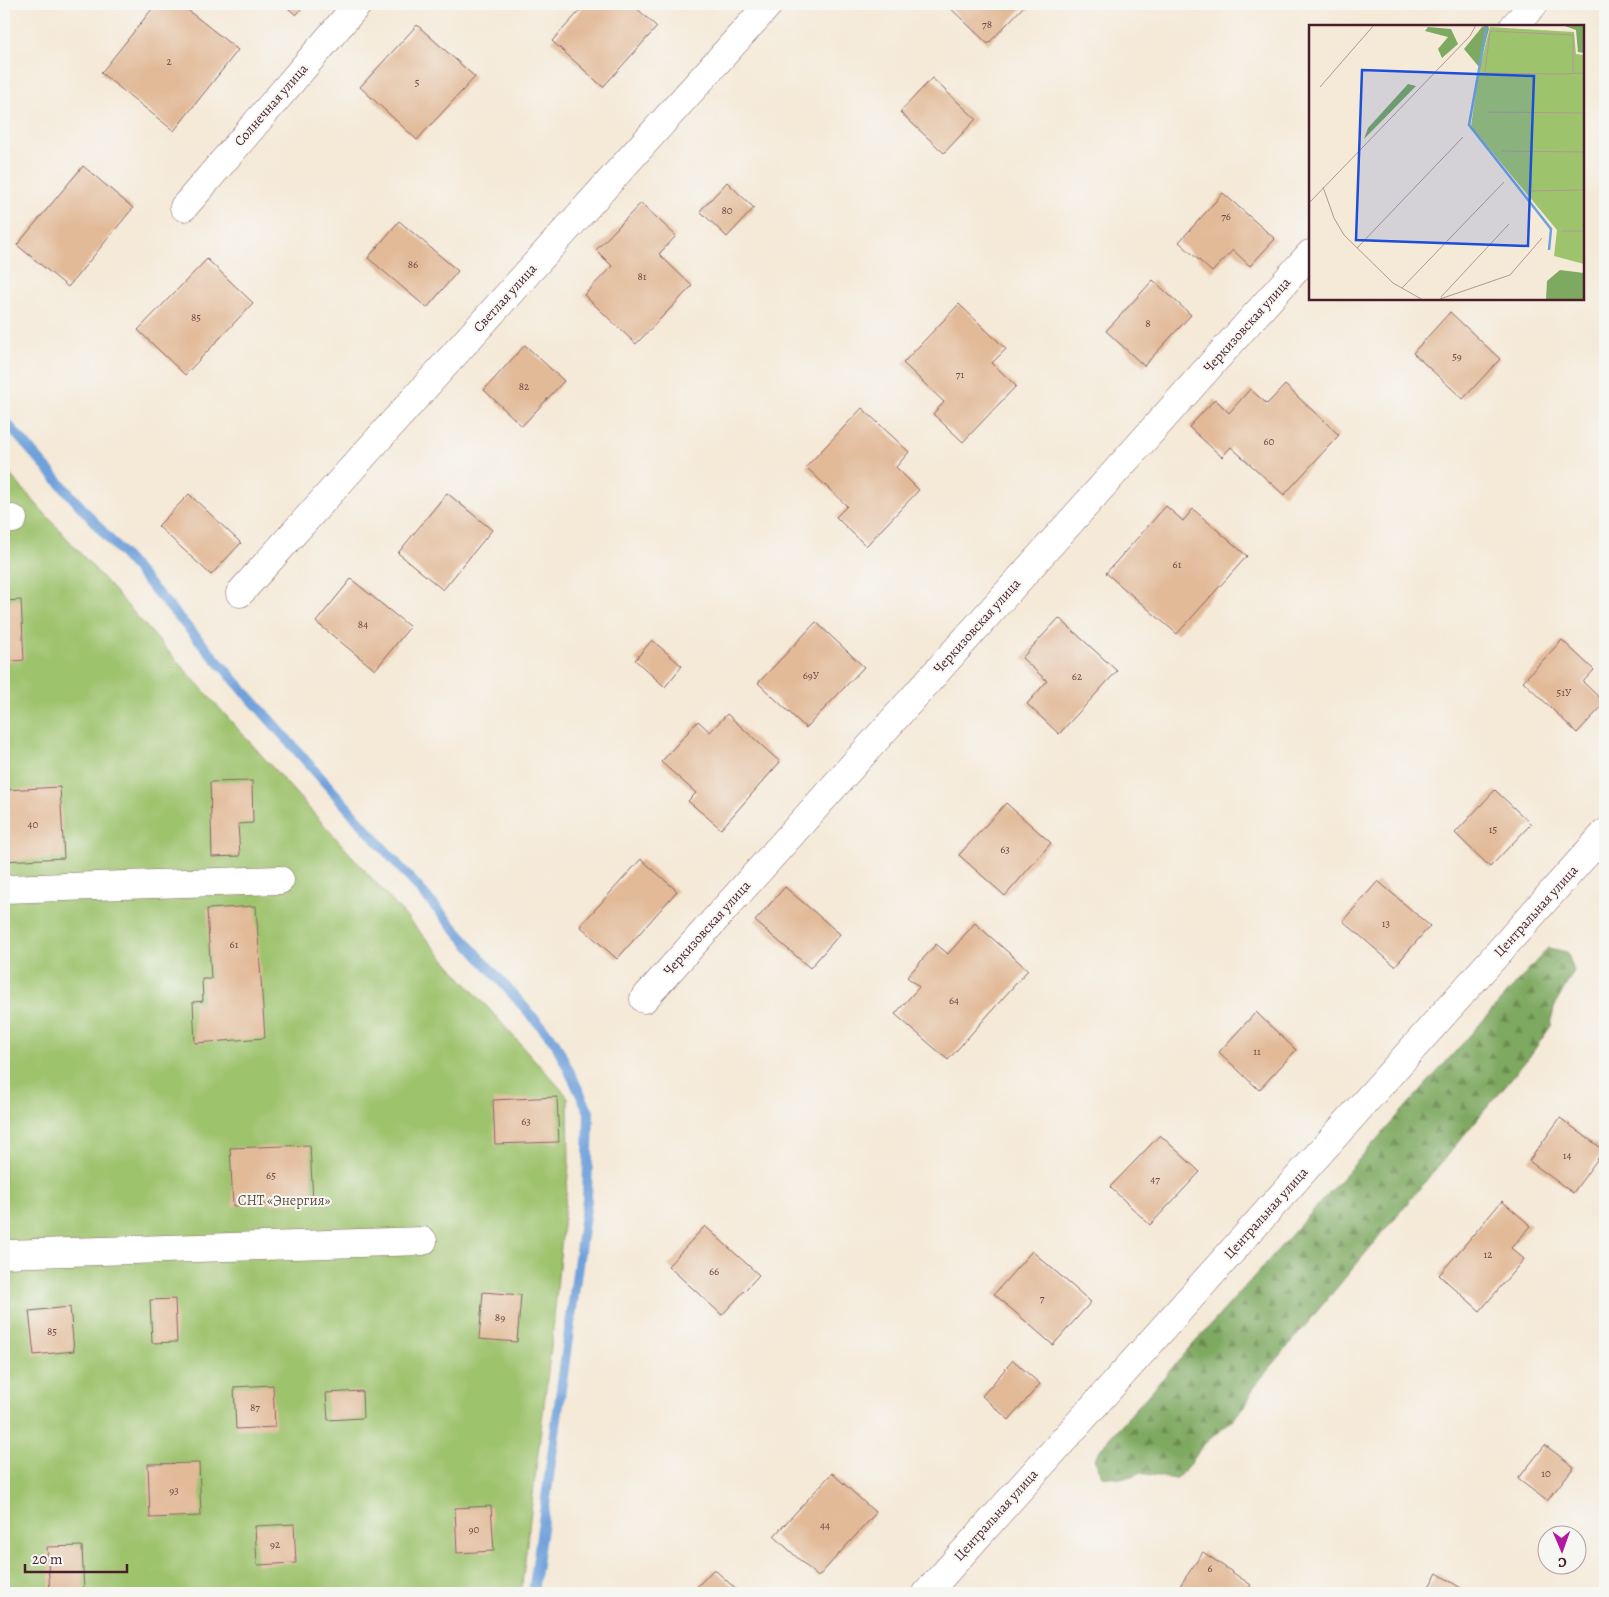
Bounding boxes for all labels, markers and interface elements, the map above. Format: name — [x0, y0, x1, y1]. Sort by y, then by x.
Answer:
house number: 78 — [982, 17, 992, 32]
inset map — [1309, 25, 1584, 300]
house number: 2 — [166, 54, 172, 69]
street label: Солнечная улица — [230, 59, 313, 150]
house number: 5 — [415, 75, 420, 90]
house number: 80 — [721, 203, 733, 218]
house number: 76 — [1221, 209, 1231, 224]
house number: 86 — [408, 257, 418, 272]
street label: Светлая улица — [469, 259, 541, 336]
house number: 81 — [637, 269, 647, 284]
street label: Черкизовская улица — [1199, 273, 1295, 377]
house number: 85 — [191, 310, 201, 325]
house number: 8 — [1145, 316, 1151, 331]
house number: 59 — [1452, 349, 1462, 364]
house number: 71 — [956, 367, 964, 382]
house number: 82 — [519, 379, 529, 394]
house number: 60 — [1264, 434, 1275, 449]
house number: 61 — [1173, 557, 1182, 572]
street label: Черкизовская улица — [929, 574, 1025, 678]
house number: 84 — [358, 617, 368, 632]
house number: 69У — [803, 668, 820, 683]
house number: 62 — [1072, 669, 1082, 684]
house number: 51У — [1557, 685, 1572, 700]
house number: 40 — [28, 817, 39, 832]
house number: 15 — [1489, 822, 1498, 837]
house number: 63 — [1000, 842, 1010, 857]
street label: Центральная улица — [1490, 861, 1583, 961]
street label: Черкизовская улица — [659, 876, 755, 980]
house number: 13 — [1382, 916, 1390, 931]
house number: 61 — [230, 937, 239, 952]
house number: 64 — [949, 993, 959, 1008]
house number: 11 — [1253, 1044, 1261, 1059]
house number: 63 — [521, 1114, 531, 1129]
house number: 14 — [1563, 1148, 1571, 1163]
street label: Центральная улица — [1220, 1163, 1313, 1263]
house number: 65 — [266, 1168, 276, 1183]
house number: 47 — [1150, 1172, 1160, 1187]
park label: СНТ «Энергия» — [238, 1191, 330, 1210]
house number: 12 — [1484, 1247, 1493, 1262]
house number: 66 — [709, 1264, 719, 1279]
house number: 7 — [1040, 1291, 1045, 1306]
house number: 89 — [495, 1310, 505, 1325]
house number: 85 — [47, 1324, 57, 1339]
house number: 87 — [250, 1400, 260, 1415]
street label: Центральная улица — [950, 1465, 1043, 1565]
house number: 10 — [1541, 1466, 1551, 1481]
house number: 93 — [169, 1483, 179, 1498]
house number: 44 — [820, 1518, 830, 1533]
house number: 90 — [469, 1522, 480, 1537]
north arrow — [1536, 1524, 1586, 1574]
house number: 92 — [270, 1537, 280, 1552]
scale bar — [25, 1542, 128, 1574]
text: 20 m — [32, 1549, 63, 1569]
text: С — [1557, 1553, 1567, 1572]
house number: 6 — [1207, 1561, 1213, 1576]

